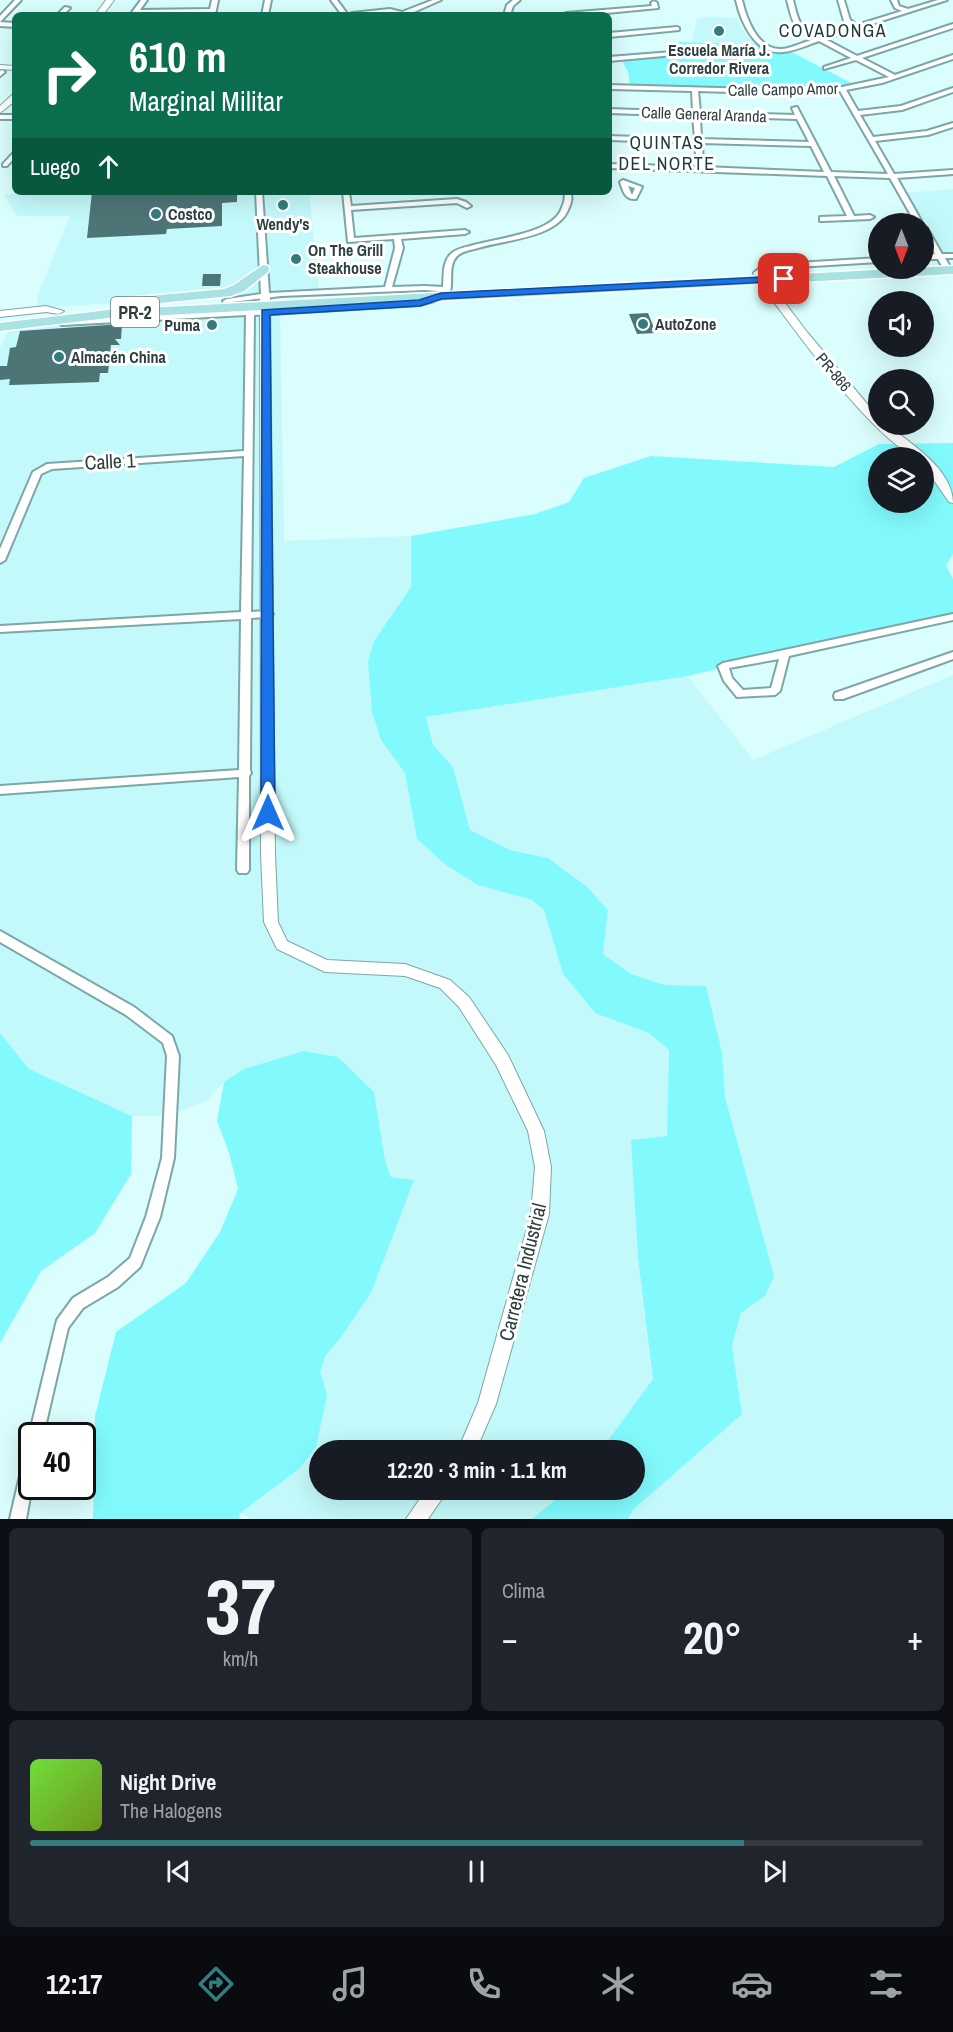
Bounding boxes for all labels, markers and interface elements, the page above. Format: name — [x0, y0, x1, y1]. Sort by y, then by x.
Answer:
district label: COVADONGA — [779, 18, 887, 43]
marker: Escuela María J. Corredor Rivera — [712, 24, 726, 38]
text: 610 m — [129, 29, 227, 85]
icon: right — [30, 36, 108, 114]
place label: Escuela María J. Corredor Rivera — [668, 39, 770, 79]
street label: Calle Campo Amor — [728, 77, 839, 101]
text: Marginal Militar — [129, 83, 283, 119]
street label: Calle General Aranda — [641, 101, 768, 127]
district label: QUINTAS DEL NORTE — [618, 130, 716, 176]
icon: ahead — [92, 150, 125, 183]
text: Luego — [30, 152, 80, 182]
marker: Wendy's — [276, 198, 290, 212]
place label: Costco — [168, 203, 212, 225]
marker: Costco — [149, 207, 163, 221]
place label: Wendy's — [256, 213, 310, 235]
north arrow — [868, 213, 934, 279]
map controls — [868, 213, 934, 513]
place label: On The Grill Steakhouse — [308, 239, 383, 279]
marker: On The Grill Steakhouse — [289, 252, 303, 266]
pin — [758, 253, 809, 304]
icon: arrive — [767, 262, 800, 295]
button: sound — [868, 291, 934, 357]
road number: PR-2 — [111, 297, 159, 327]
place label: AutoZone — [655, 313, 716, 335]
place label: Puma — [164, 314, 201, 336]
marker: AutoZone — [636, 317, 650, 331]
marker: Puma — [205, 318, 219, 332]
place label: Almacén China — [71, 346, 166, 368]
street label: PR-866 — [811, 348, 857, 396]
marker: Almacén China — [52, 350, 66, 364]
button: search — [868, 369, 934, 435]
street label: Calle 1 — [84, 446, 136, 476]
button: layers — [868, 447, 934, 513]
position arrow — [236, 781, 300, 845]
street label: Carretera Industrial — [492, 1200, 552, 1344]
speed limit sign: 40 — [18, 1422, 96, 1500]
text: 12:20 · 3 min · 1.1 km — [387, 1455, 567, 1485]
text: 37 — [205, 1553, 276, 1658]
text: Clima — [502, 1577, 545, 1604]
text: 20° — [683, 1607, 742, 1668]
text: − — [502, 1616, 518, 1660]
text: + — [907, 1616, 923, 1660]
text: km/h — [223, 1645, 258, 1672]
text: Night Drive — [120, 1767, 216, 1797]
text: The Halogens — [120, 1797, 222, 1824]
icon: previous — [162, 1855, 195, 1888]
icon: pause — [460, 1855, 493, 1888]
icon: next — [758, 1855, 791, 1888]
icon: directions — [195, 1963, 237, 2005]
icon: music — [329, 1963, 371, 2005]
icon: phone — [463, 1963, 505, 2005]
icon: climate — [597, 1963, 639, 2005]
icon: car — [731, 1963, 773, 2005]
icon: filters — [865, 1963, 907, 2005]
text: 12:17 — [46, 1966, 103, 2002]

